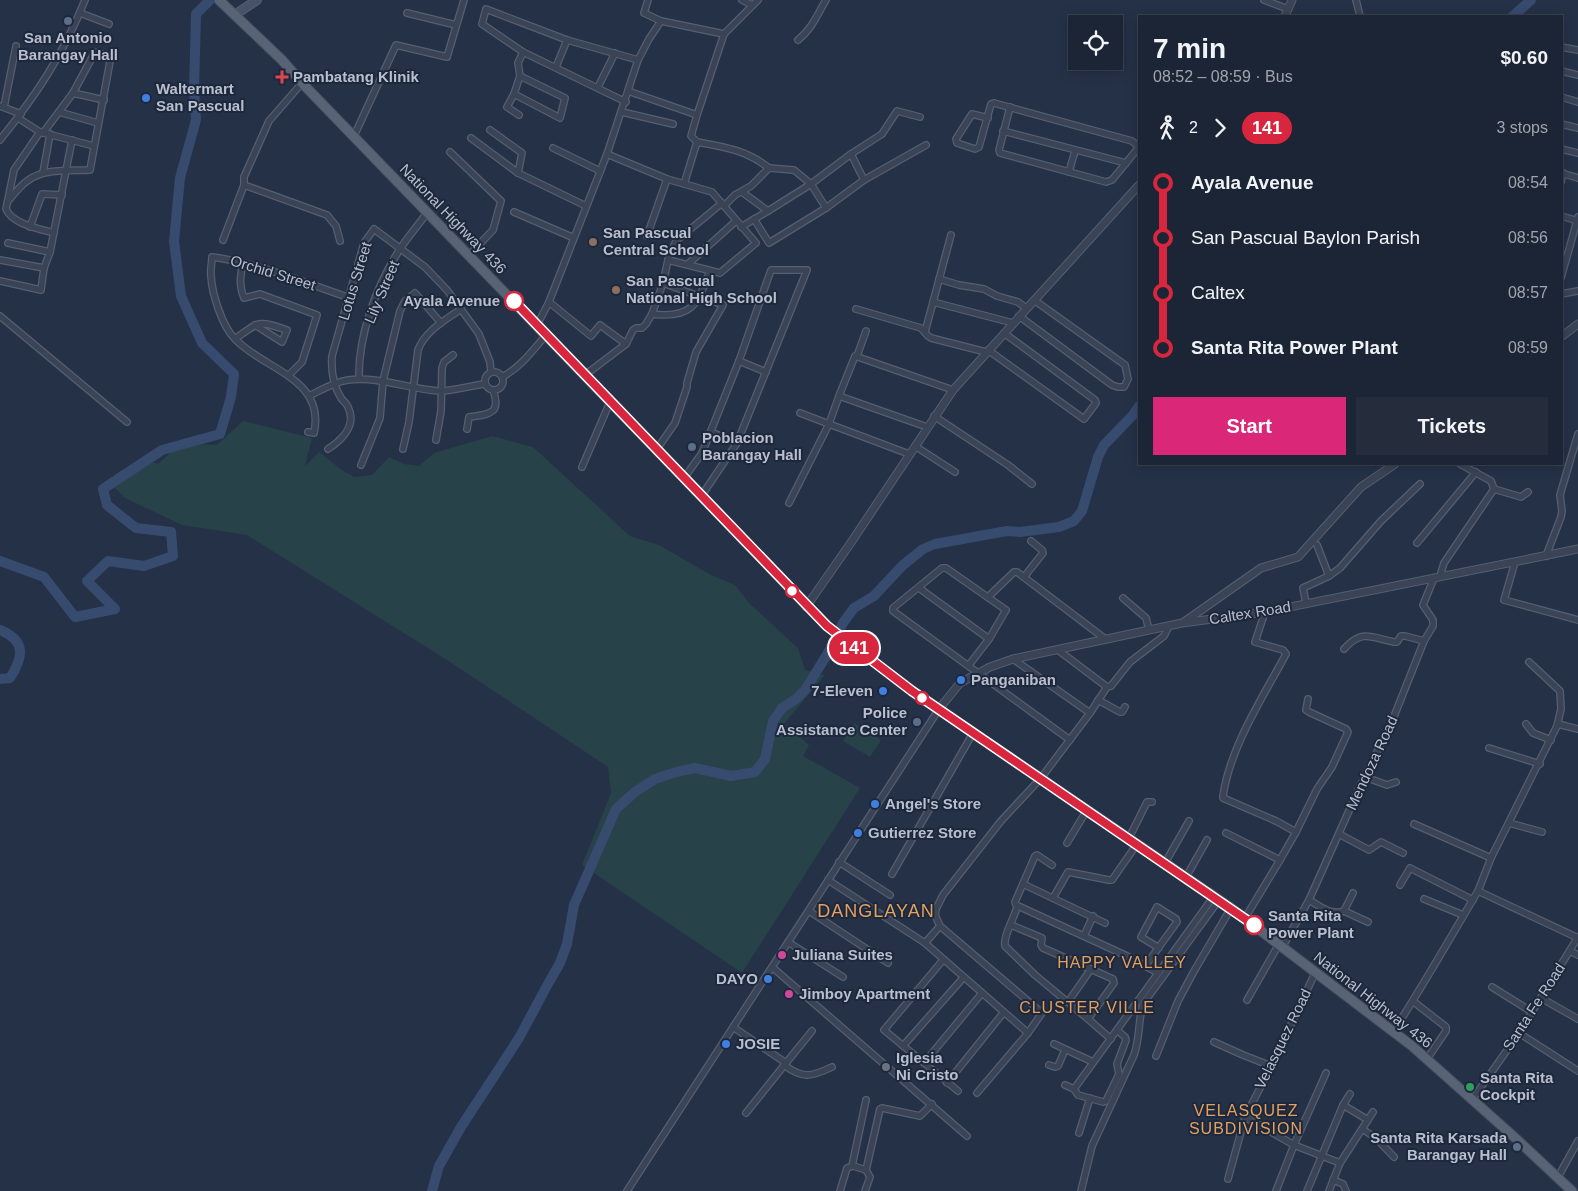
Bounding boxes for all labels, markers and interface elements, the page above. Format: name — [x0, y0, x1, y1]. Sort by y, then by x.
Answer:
marker: San Antonio Barangay Hall — [62, 15, 74, 27]
map controls — [1068, 15, 1123, 70]
button: locate — [1068, 15, 1123, 70]
place label: San Antonio Barangay Hall — [18, 29, 118, 63]
text: 7 min — [1153, 33, 1226, 64]
text: $0.60 — [1500, 47, 1548, 68]
place label: Pambatang Klinik — [293, 68, 420, 85]
text: 08:52 – 08:59 · Bus — [1153, 68, 1293, 85]
marker: Pambatang Klinik — [275, 70, 289, 84]
place label: Waltermart San Pascual — [156, 80, 244, 114]
marker: Waltermart San Pascual — [140, 92, 152, 104]
icon: walk — [1153, 114, 1181, 142]
icon: forward — [1206, 114, 1234, 142]
text: 141 — [1252, 118, 1282, 138]
text: 2 — [1189, 119, 1198, 136]
text: 3 stops — [1496, 119, 1548, 136]
street label: National Highway 436 — [397, 160, 510, 277]
text: Ayala Avenue — [1191, 172, 1314, 193]
text: 08:54 — [1508, 174, 1548, 191]
place label: San Pascual Central School — [603, 224, 709, 258]
text: San Pascual Baylon Parish — [1191, 227, 1420, 248]
text: 08:56 — [1508, 229, 1548, 246]
marker: San Pascual Central School — [587, 236, 599, 248]
street label: Lotus Street — [335, 239, 375, 322]
street label: Orchid Street — [228, 251, 319, 294]
street label: Lily Street — [361, 257, 403, 326]
place label: San Pascual National High School — [626, 272, 777, 306]
text: Caltex — [1191, 282, 1245, 303]
marker: San Pascual National High School — [610, 284, 622, 296]
text: 08:57 — [1508, 284, 1548, 301]
marker: Ayala Avenue — [504, 291, 524, 311]
place label: Ayala Avenue — [403, 292, 500, 309]
text: Santa Rita Power Plant — [1191, 337, 1398, 358]
text: 08:59 — [1508, 339, 1548, 356]
button: Start — [1153, 397, 1346, 455]
button: Tickets — [1356, 397, 1548, 455]
place label: Poblacion Barangay Hall — [702, 429, 802, 463]
marker: Poblacion Barangay Hall — [686, 441, 698, 453]
unlabelled marker — [785, 584, 799, 598]
street label: Caltex Road — [1208, 598, 1292, 627]
line badge: 141 — [825, 632, 883, 664]
text: 141 — [839, 638, 869, 658]
place label: Panganiban — [971, 671, 1056, 688]
marker: Panganiban — [955, 674, 967, 686]
place label: 7-Eleven — [811, 682, 873, 699]
marker: 7-Eleven — [877, 685, 889, 697]
unlabelled marker — [915, 691, 929, 705]
place label: Police Assistance Center — [776, 704, 907, 738]
street label: Mendoza Road — [1342, 713, 1401, 812]
marker: Police Assistance Center — [911, 716, 923, 728]
place label: Angel's Store — [885, 795, 981, 812]
marker: Angel's Store — [869, 798, 881, 810]
place label: Gutierrez Store — [868, 824, 976, 841]
marker: Gutierrez Store — [852, 827, 864, 839]
district label: DANGLAYAN — [817, 901, 935, 921]
place label: Santa Rita Power Plant — [1268, 907, 1354, 941]
marker: Santa Rita Power Plant — [1244, 915, 1264, 935]
place label: Juliana Suites — [792, 946, 893, 963]
street label: National Highway 436 — [1311, 948, 1436, 1051]
marker: Juliana Suites — [776, 949, 788, 961]
district label: HAPPY VALLEY — [1057, 954, 1187, 971]
street label: Santa Fe Road — [1499, 960, 1568, 1054]
place label: DAYO — [716, 970, 758, 987]
marker: DAYO — [762, 973, 774, 985]
place label: Jimboy Apartment — [799, 985, 930, 1002]
street label: Velasquez Road — [1251, 986, 1314, 1092]
marker: Jimboy Apartment — [783, 988, 795, 1000]
district label: CLUSTER VILLE — [1019, 999, 1155, 1016]
place label: JOSIE — [736, 1035, 780, 1052]
marker: JOSIE — [720, 1038, 732, 1050]
place label: Iglesia Ni Cristo — [896, 1049, 959, 1083]
marker: Iglesia Ni Cristo — [880, 1061, 892, 1073]
place label: Santa Rita Cockpit — [1480, 1069, 1554, 1103]
marker: Santa Rita Cockpit — [1464, 1081, 1476, 1093]
district label: VELASQUEZ SUBDIVISION — [1189, 1102, 1303, 1137]
place label: Santa Rita Karsada Barangay Hall — [1370, 1129, 1508, 1163]
marker: Santa Rita Karsada Barangay Hall — [1511, 1141, 1523, 1153]

